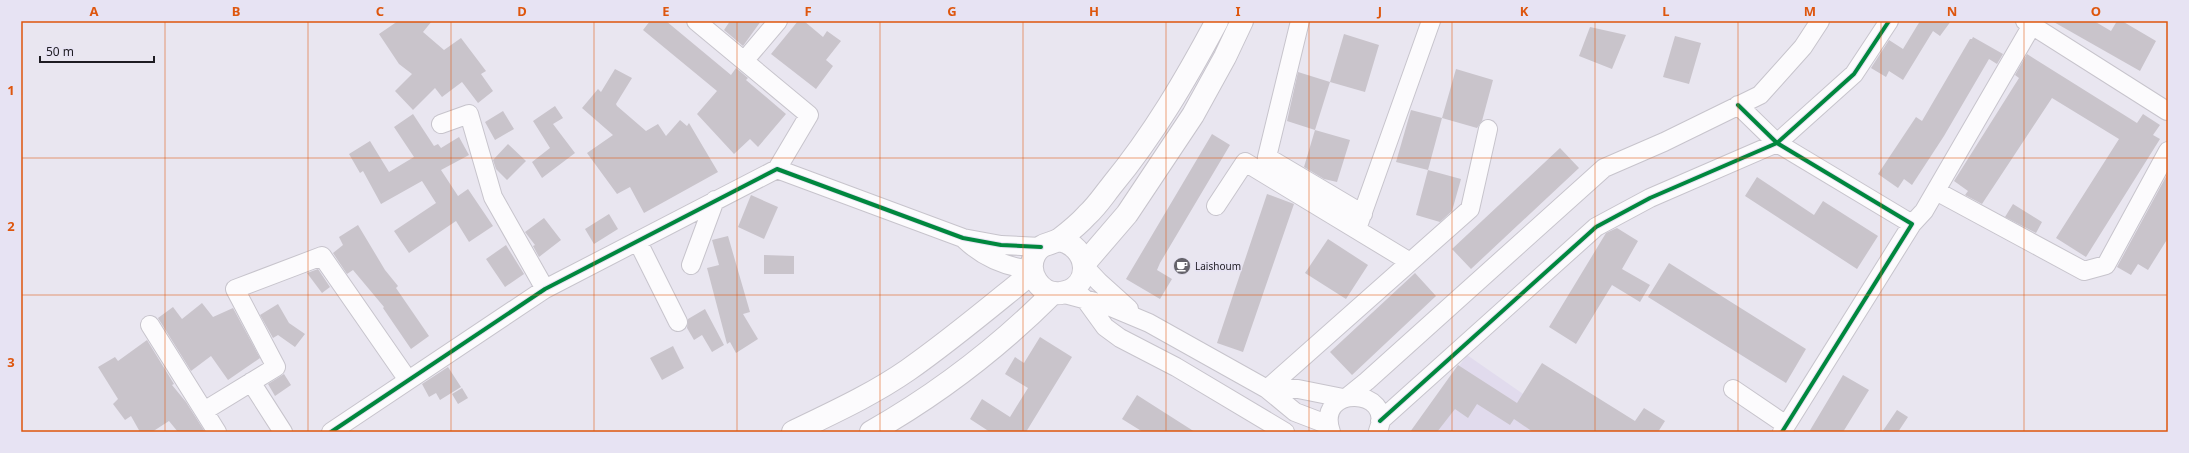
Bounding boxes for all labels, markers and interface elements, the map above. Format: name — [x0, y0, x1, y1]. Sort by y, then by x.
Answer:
text: A — [90, 2, 99, 20]
text: B — [232, 2, 240, 20]
text: C — [376, 2, 384, 20]
text: D — [517, 2, 527, 20]
text: E — [662, 2, 670, 20]
text: F — [804, 2, 812, 20]
text: G — [947, 2, 957, 20]
text: H — [1089, 2, 1099, 20]
text: I — [1235, 2, 1241, 20]
text: J — [1377, 2, 1382, 20]
text: K — [1520, 2, 1529, 20]
text: L — [1662, 2, 1670, 20]
text: M — [1804, 2, 1816, 20]
text: N — [1947, 2, 1957, 20]
text: O — [2091, 2, 2101, 20]
scale bar — [40, 38, 154, 64]
text: 50 m — [46, 43, 74, 60]
text: 1 — [7, 81, 15, 99]
text: 2 — [7, 217, 15, 235]
cafe icon: Laishoum — [1172, 256, 1192, 276]
place label: Laishoum — [1195, 259, 1241, 273]
text: 3 — [7, 353, 15, 371]

